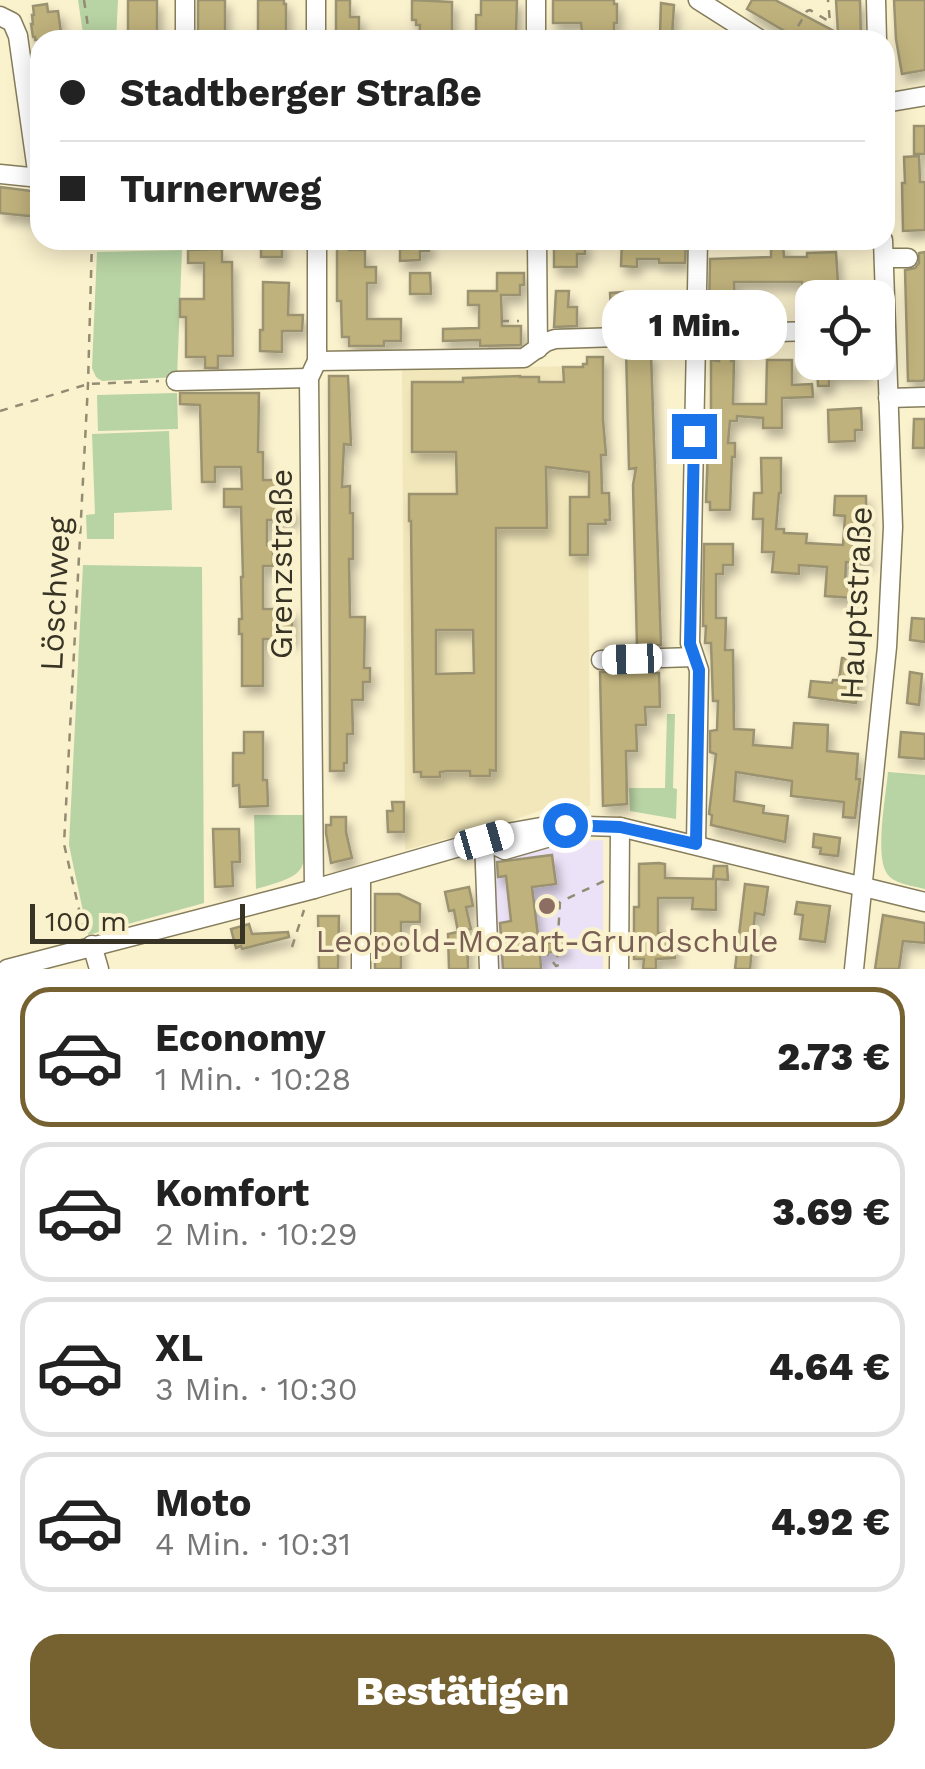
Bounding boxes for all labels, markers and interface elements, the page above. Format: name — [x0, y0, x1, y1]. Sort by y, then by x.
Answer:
text: Stadtberger Straße — [120, 71, 482, 115]
text: Turnerweg — [120, 167, 321, 211]
map controls — [795, 280, 895, 380]
button: locate — [795, 280, 895, 380]
callout: 1 Min. — [602, 291, 786, 361]
text: 1 Min. — [649, 306, 740, 344]
route end — [672, 414, 717, 459]
street label: Grenzstraße — [262, 469, 300, 659]
street label: Hauptstraße — [832, 505, 880, 701]
street label: Löschweg — [32, 515, 78, 672]
car — [601, 643, 663, 675]
route start — [543, 803, 588, 848]
car — [451, 817, 517, 863]
marker: Leopold-Mozart-Grundschule — [536, 895, 558, 917]
scale bar — [30, 899, 245, 944]
text: 100 m — [45, 905, 127, 938]
place label: Leopold-Mozart-Grundschule — [316, 922, 778, 960]
icon: car — [35, 1012, 125, 1102]
text: Economy — [155, 1016, 326, 1060]
text: 2.73 € — [777, 1035, 890, 1079]
text: 1 Min. · 10:28 — [155, 1060, 351, 1098]
icon: car — [35, 1167, 125, 1257]
text: Komfort — [155, 1171, 309, 1215]
text: 3.69 € — [772, 1190, 890, 1234]
text: 2 Min. · 10:29 — [155, 1215, 357, 1253]
icon: car — [35, 1322, 125, 1412]
text: XL — [155, 1326, 203, 1370]
text: 4.64 € — [768, 1345, 890, 1389]
text: 3 Min. · 10:30 — [155, 1370, 358, 1408]
icon: car — [35, 1477, 125, 1567]
text: Moto — [155, 1481, 251, 1525]
text: 4.92 € — [771, 1500, 890, 1544]
text: 4 Min. · 10:31 — [155, 1525, 351, 1563]
button: Bestätigen — [30, 1634, 895, 1749]

